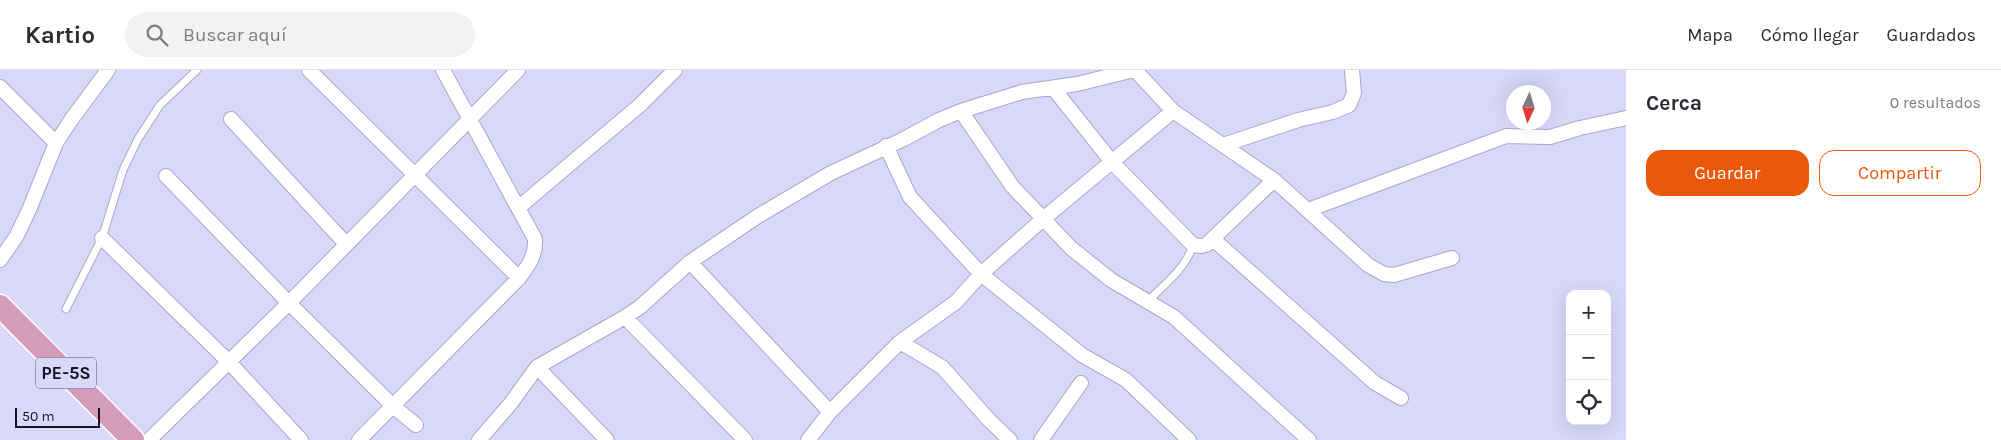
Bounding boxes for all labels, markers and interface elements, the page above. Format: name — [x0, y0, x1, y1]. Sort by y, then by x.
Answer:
search box — [125, 12, 475, 57]
text: Kartio — [25, 21, 95, 49]
icon: search — [143, 21, 171, 49]
text: Buscar aquí — [183, 24, 287, 46]
text: Mapa — [1687, 24, 1733, 46]
text: Cómo llegar — [1761, 24, 1859, 46]
text: Guardados — [1887, 24, 1976, 46]
north arrow — [1506, 85, 1551, 130]
text: Cerca — [1646, 91, 1702, 115]
text: 0 resultados — [1890, 93, 1981, 112]
button: Guardar — [1646, 150, 1809, 196]
button: Compartir — [1819, 150, 1981, 196]
map controls — [1566, 290, 1611, 425]
button: + — [1566, 290, 1611, 335]
button: − — [1566, 335, 1611, 380]
road number: PE-5S — [36, 358, 96, 388]
button: locate — [1566, 380, 1611, 425]
scale bar — [15, 405, 100, 428]
text: 50 m — [22, 408, 55, 425]

